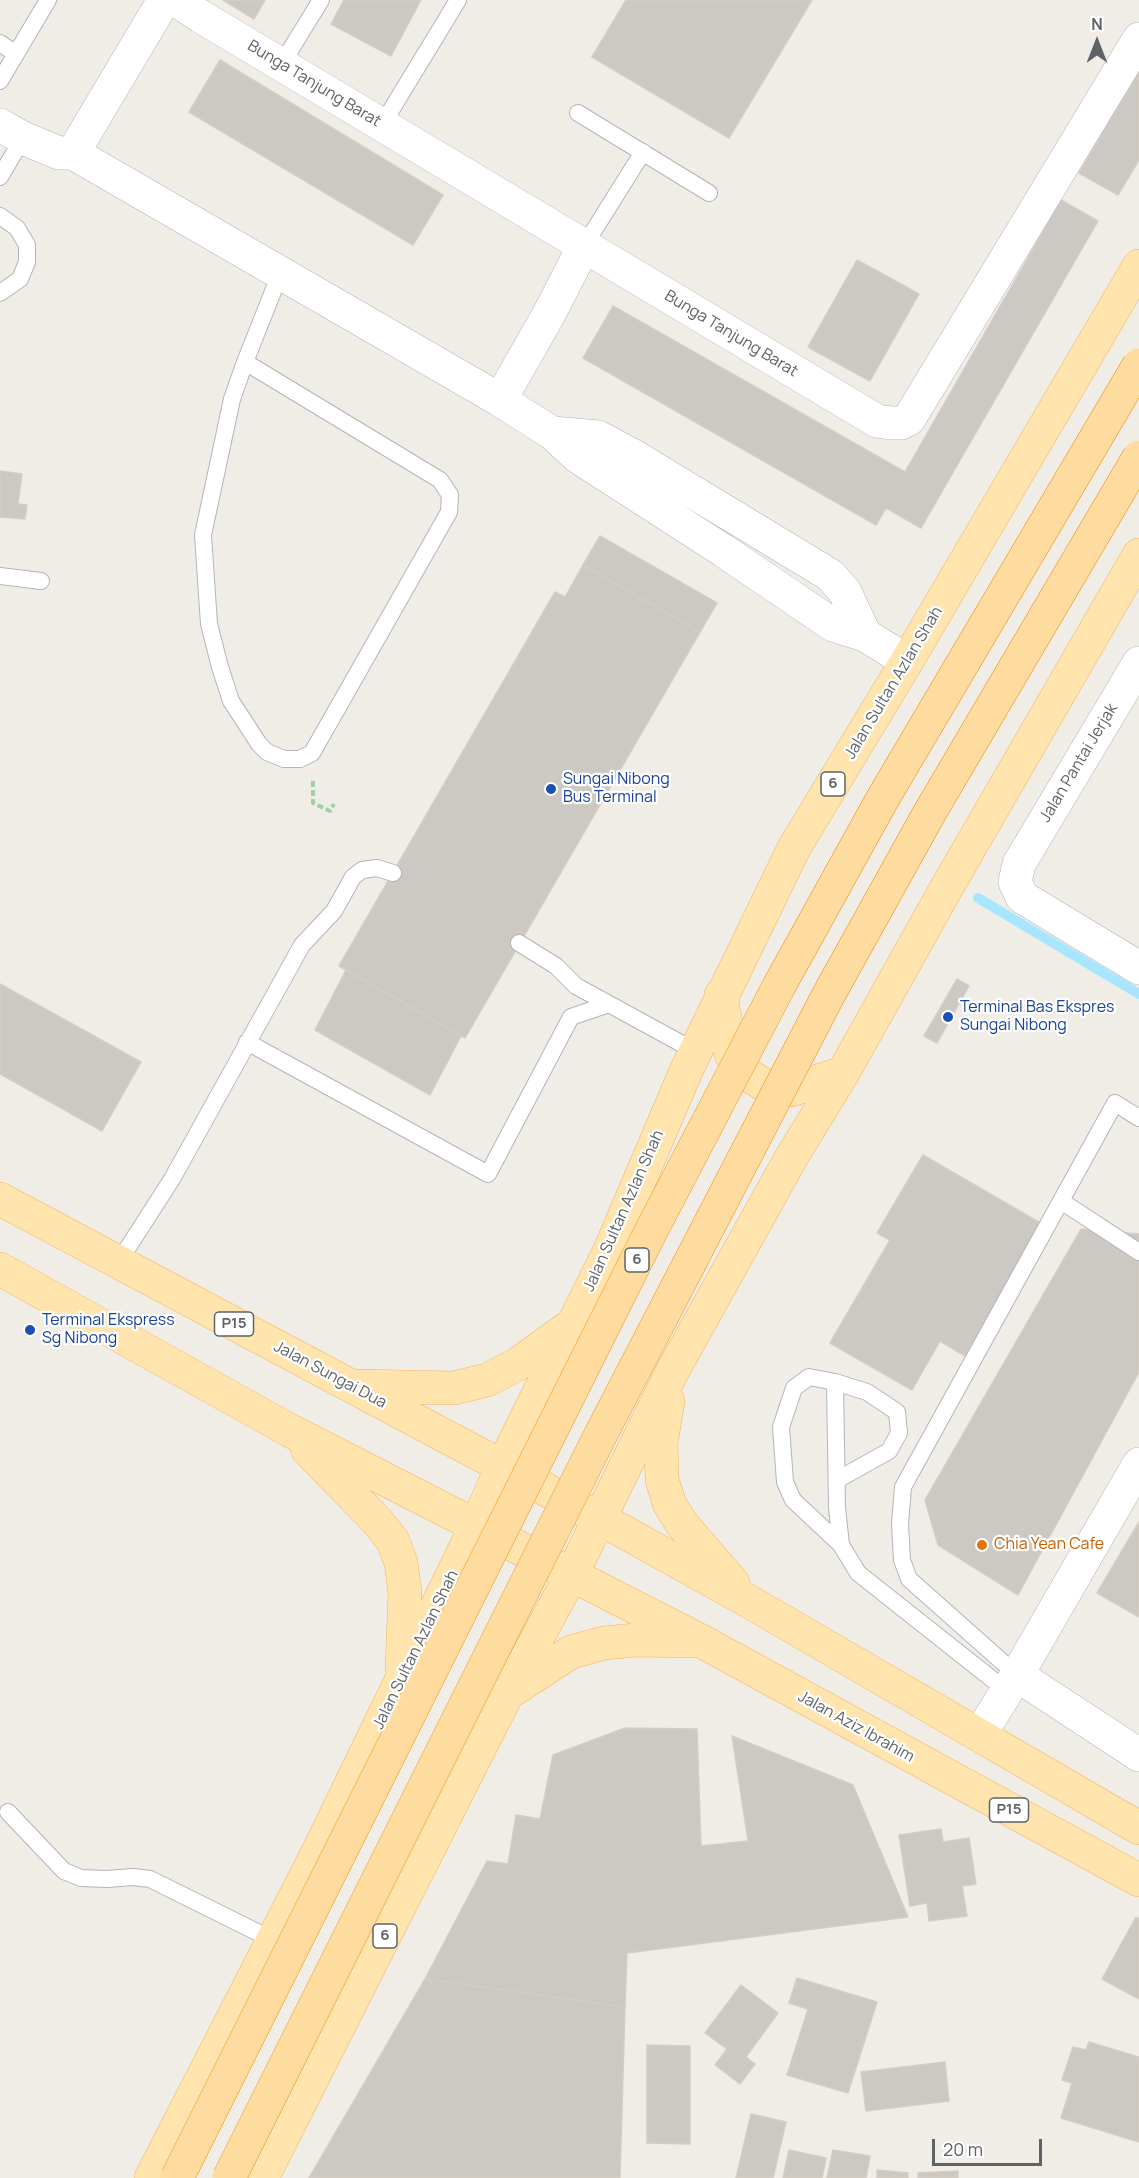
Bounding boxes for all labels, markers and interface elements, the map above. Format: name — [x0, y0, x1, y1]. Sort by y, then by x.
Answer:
north arrow — [1067, 12, 1127, 72]
text: N — [1091, 13, 1103, 35]
street label: Bunga Tanjung Barat — [244, 37, 384, 131]
street label: Bunga Tanjung Barat — [661, 287, 801, 381]
street label: Jalan Sultan Azlan Shah — [841, 603, 947, 763]
street label: Jalan Pantai Jerjak — [1036, 700, 1122, 826]
place label: Sungai Nibong Bus Terminal — [563, 770, 670, 808]
road number: 6 — [821, 772, 845, 796]
marker: Sungai Nibong Bus Terminal — [544, 782, 558, 796]
place label: Terminal Bas Ekspres Sungai Nibong — [960, 998, 1114, 1036]
marker: Terminal Bas Ekspres Sungai Nibong — [941, 1010, 955, 1024]
street label: Jalan Sultan Azlan Shah — [580, 1127, 668, 1295]
road number: 6 — [625, 1248, 649, 1272]
place label: Terminal Ekspress Sg Nibong — [42, 1311, 175, 1349]
road number: P15 — [214, 1312, 254, 1336]
marker: Terminal Ekspress Sg Nibong — [23, 1323, 37, 1337]
street label: Jalan Sungai Dua — [270, 1337, 390, 1413]
place label: Chia Yean Cafe — [994, 1535, 1104, 1555]
marker: Chia Yean Cafe — [975, 1538, 989, 1552]
street label: Jalan Sultan Azlan Shah — [369, 1567, 463, 1733]
street label: Jalan Aziz Ibrahim — [794, 1687, 918, 1767]
road number: P15 — [990, 1798, 1028, 1822]
road number: 6 — [373, 1924, 397, 1948]
scale bar — [935, 2127, 1044, 2165]
text: 20 m — [943, 2137, 983, 2161]

